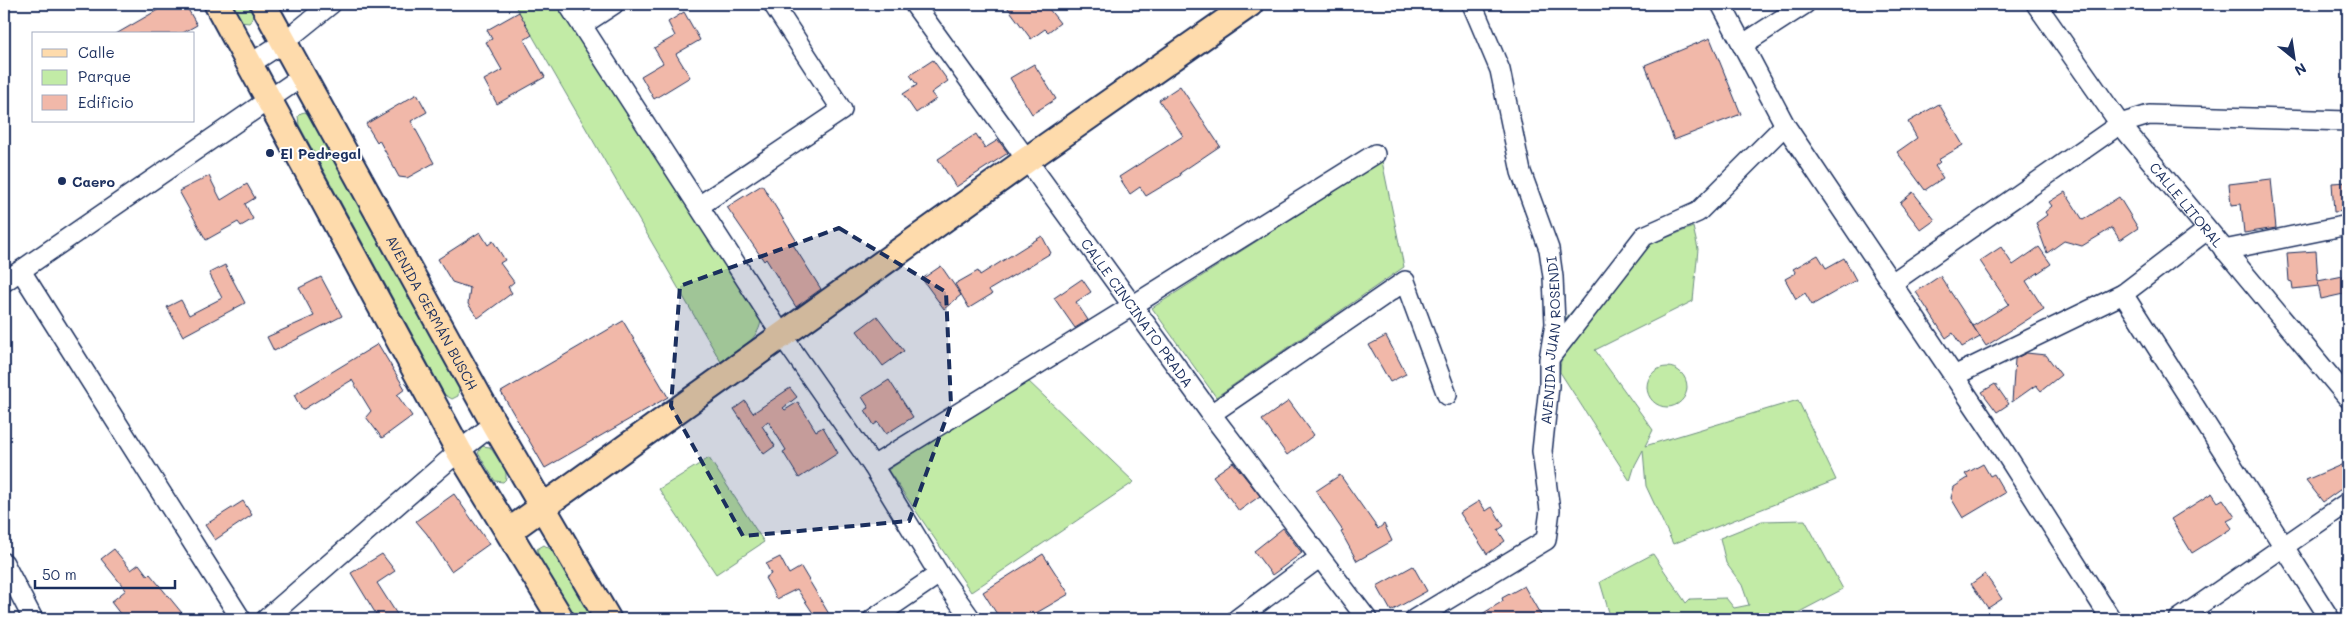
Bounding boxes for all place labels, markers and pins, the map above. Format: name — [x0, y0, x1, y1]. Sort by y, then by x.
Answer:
place label: El Pedregal — [280, 144, 361, 163]
marker: El Pedregal — [264, 147, 276, 159]
place label: Caero — [72, 172, 116, 191]
marker: Caero — [56, 175, 68, 187]

